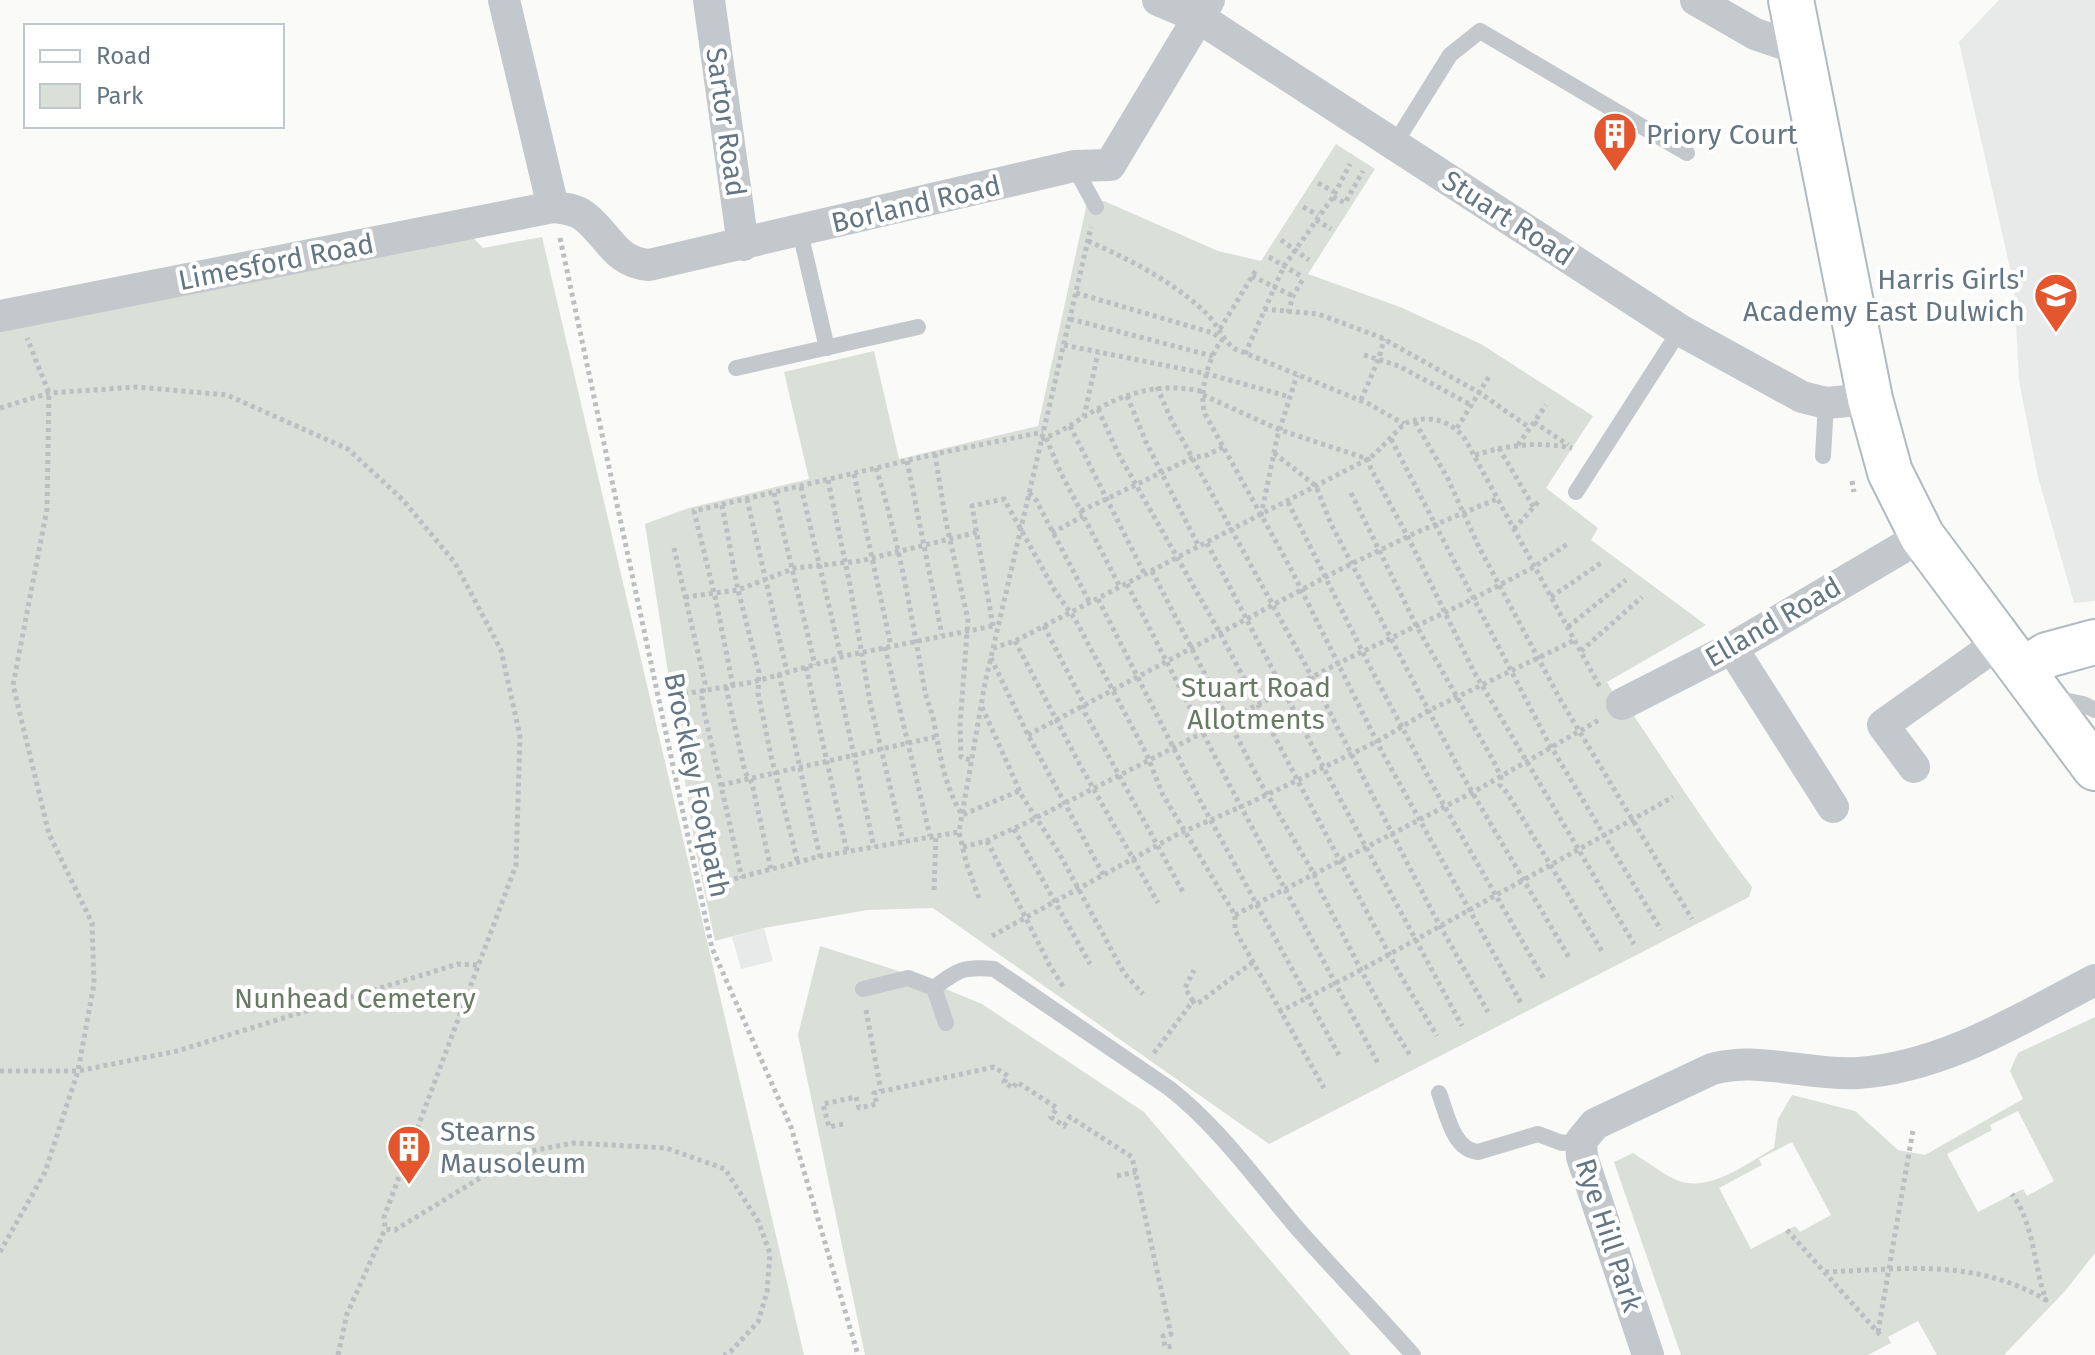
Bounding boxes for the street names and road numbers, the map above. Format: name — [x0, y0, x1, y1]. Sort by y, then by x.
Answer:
street label: Sartor Road — [699, 45, 753, 199]
street label: Stuart Road — [1436, 163, 1580, 273]
street label: Borland Road — [828, 169, 1004, 239]
street label: Limesford Road — [176, 227, 376, 297]
street label: Elland Road — [1699, 570, 1847, 674]
street label: Brockley Footpath — [657, 669, 737, 901]
street label: Rye Hill Park — [1569, 1154, 1649, 1316]

